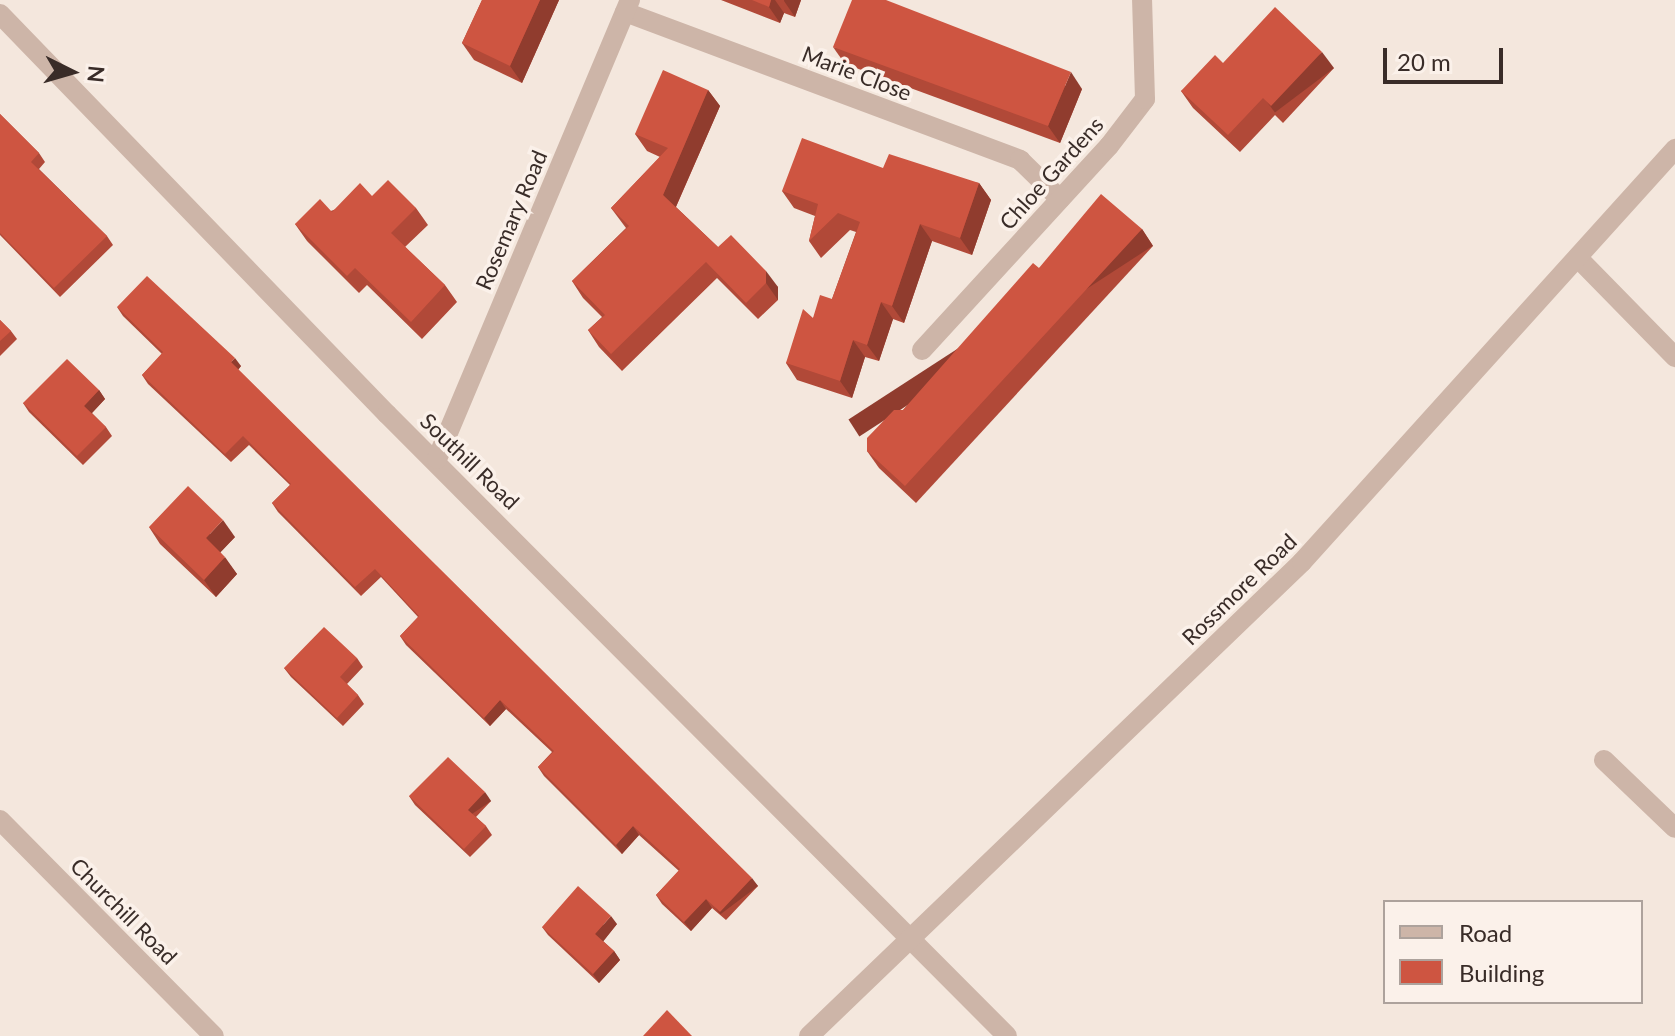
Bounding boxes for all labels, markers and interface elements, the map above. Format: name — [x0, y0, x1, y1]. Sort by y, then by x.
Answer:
north arrow — [32, 32, 112, 112]
scale bar — [1387, 32, 1507, 82]
street label: Marie Close — [799, 40, 915, 106]
text: 20 m — [1397, 47, 1451, 76]
text: N — [82, 65, 111, 84]
street label: Chloe Gardens — [994, 111, 1108, 235]
street label: Rosemary Road — [470, 146, 552, 294]
street label: Southill Road — [415, 407, 525, 515]
street label: Rossmore Road — [1176, 528, 1302, 650]
street label: Churchill Road — [65, 852, 183, 970]
legend — [1383, 900, 1643, 1004]
text: Road — [1459, 918, 1512, 947]
text: Building — [1459, 958, 1544, 987]

